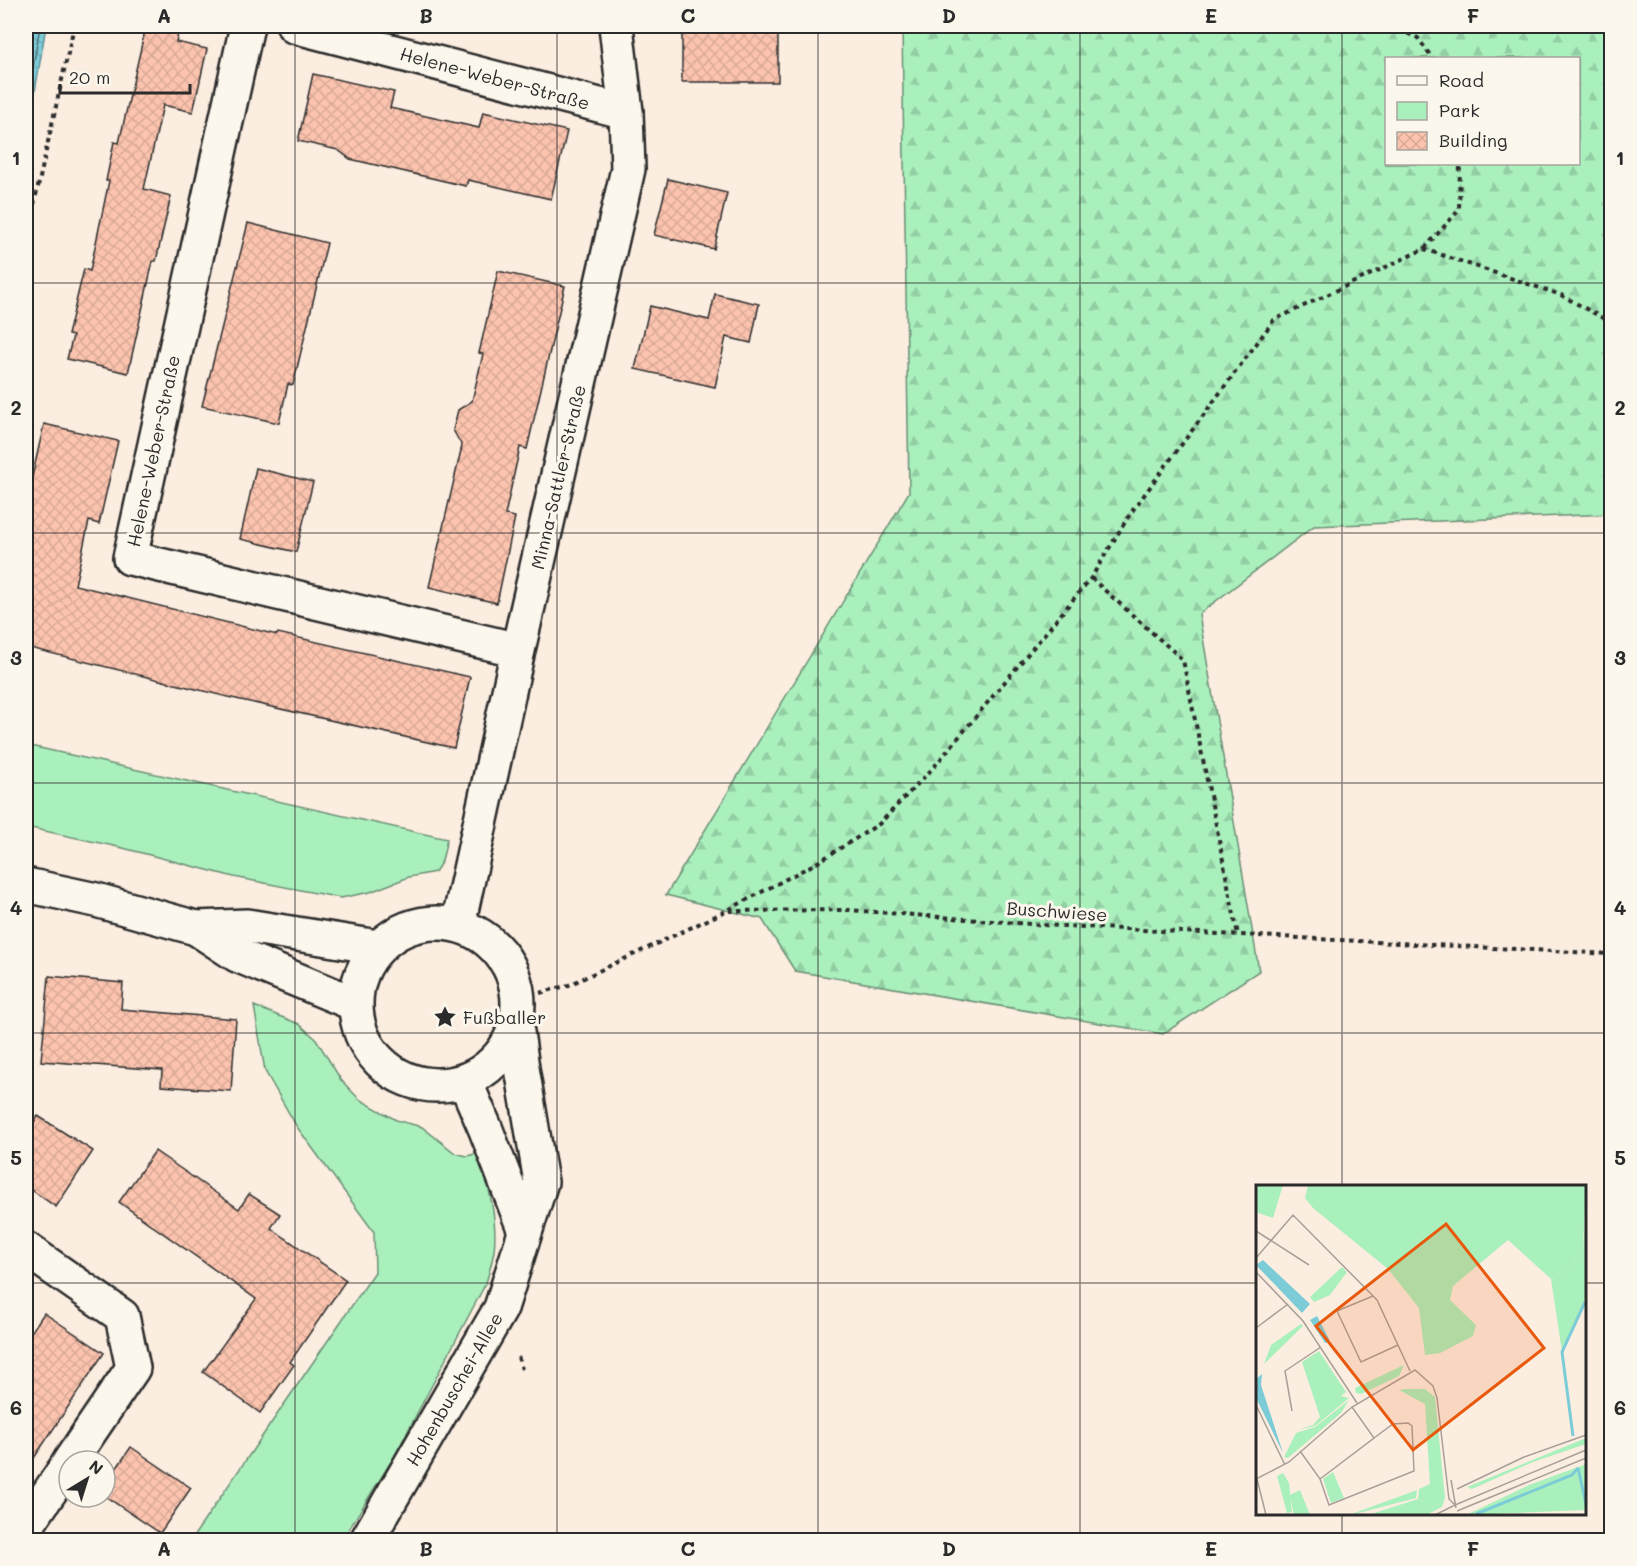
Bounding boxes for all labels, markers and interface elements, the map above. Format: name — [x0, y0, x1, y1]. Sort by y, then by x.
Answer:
text: A — [157, 2, 171, 28]
text: B — [419, 2, 433, 28]
text: C — [681, 2, 696, 28]
text: D — [942, 2, 956, 28]
text: E — [1205, 2, 1217, 28]
text: F — [1467, 2, 1480, 28]
street label: Helene-Weber-Straße — [398, 41, 592, 115]
scale bar — [60, 57, 190, 95]
legend — [1385, 57, 1580, 165]
text: 20 m — [69, 65, 110, 89]
text: Road — [1439, 68, 1484, 92]
text: Park — [1439, 98, 1480, 122]
text: Building — [1439, 128, 1507, 152]
text: 1 — [12, 144, 20, 170]
text: 1 — [1616, 144, 1624, 170]
street label: Helene-Weber-Straße — [121, 353, 185, 549]
street label: Minna-Sattler-Straße — [525, 382, 591, 572]
text: 2 — [10, 394, 22, 420]
text: 2 — [1614, 394, 1626, 420]
text: 3 — [10, 644, 22, 670]
text: 3 — [1614, 644, 1626, 670]
text: 4 — [10, 894, 23, 920]
text: 4 — [1614, 894, 1627, 920]
street label: Buschwiese — [1006, 896, 1108, 926]
place icon: Fußballer — [432, 1004, 458, 1030]
place label: Fußballer — [463, 1005, 546, 1029]
text: 5 — [10, 1144, 22, 1170]
text: 5 — [1614, 1144, 1626, 1170]
inset map — [1256, 1185, 1586, 1515]
street label: Hohenbuschei-Allee — [400, 1308, 508, 1470]
text: 6 — [10, 1394, 22, 1420]
text: 6 — [1614, 1394, 1626, 1420]
north arrow — [57, 1449, 117, 1509]
text: N — [85, 1455, 108, 1479]
text: A — [157, 1535, 171, 1561]
text: B — [419, 1535, 433, 1561]
text: C — [681, 1535, 696, 1561]
text: D — [942, 1535, 956, 1561]
text: E — [1205, 1535, 1217, 1561]
text: F — [1467, 1535, 1480, 1561]

